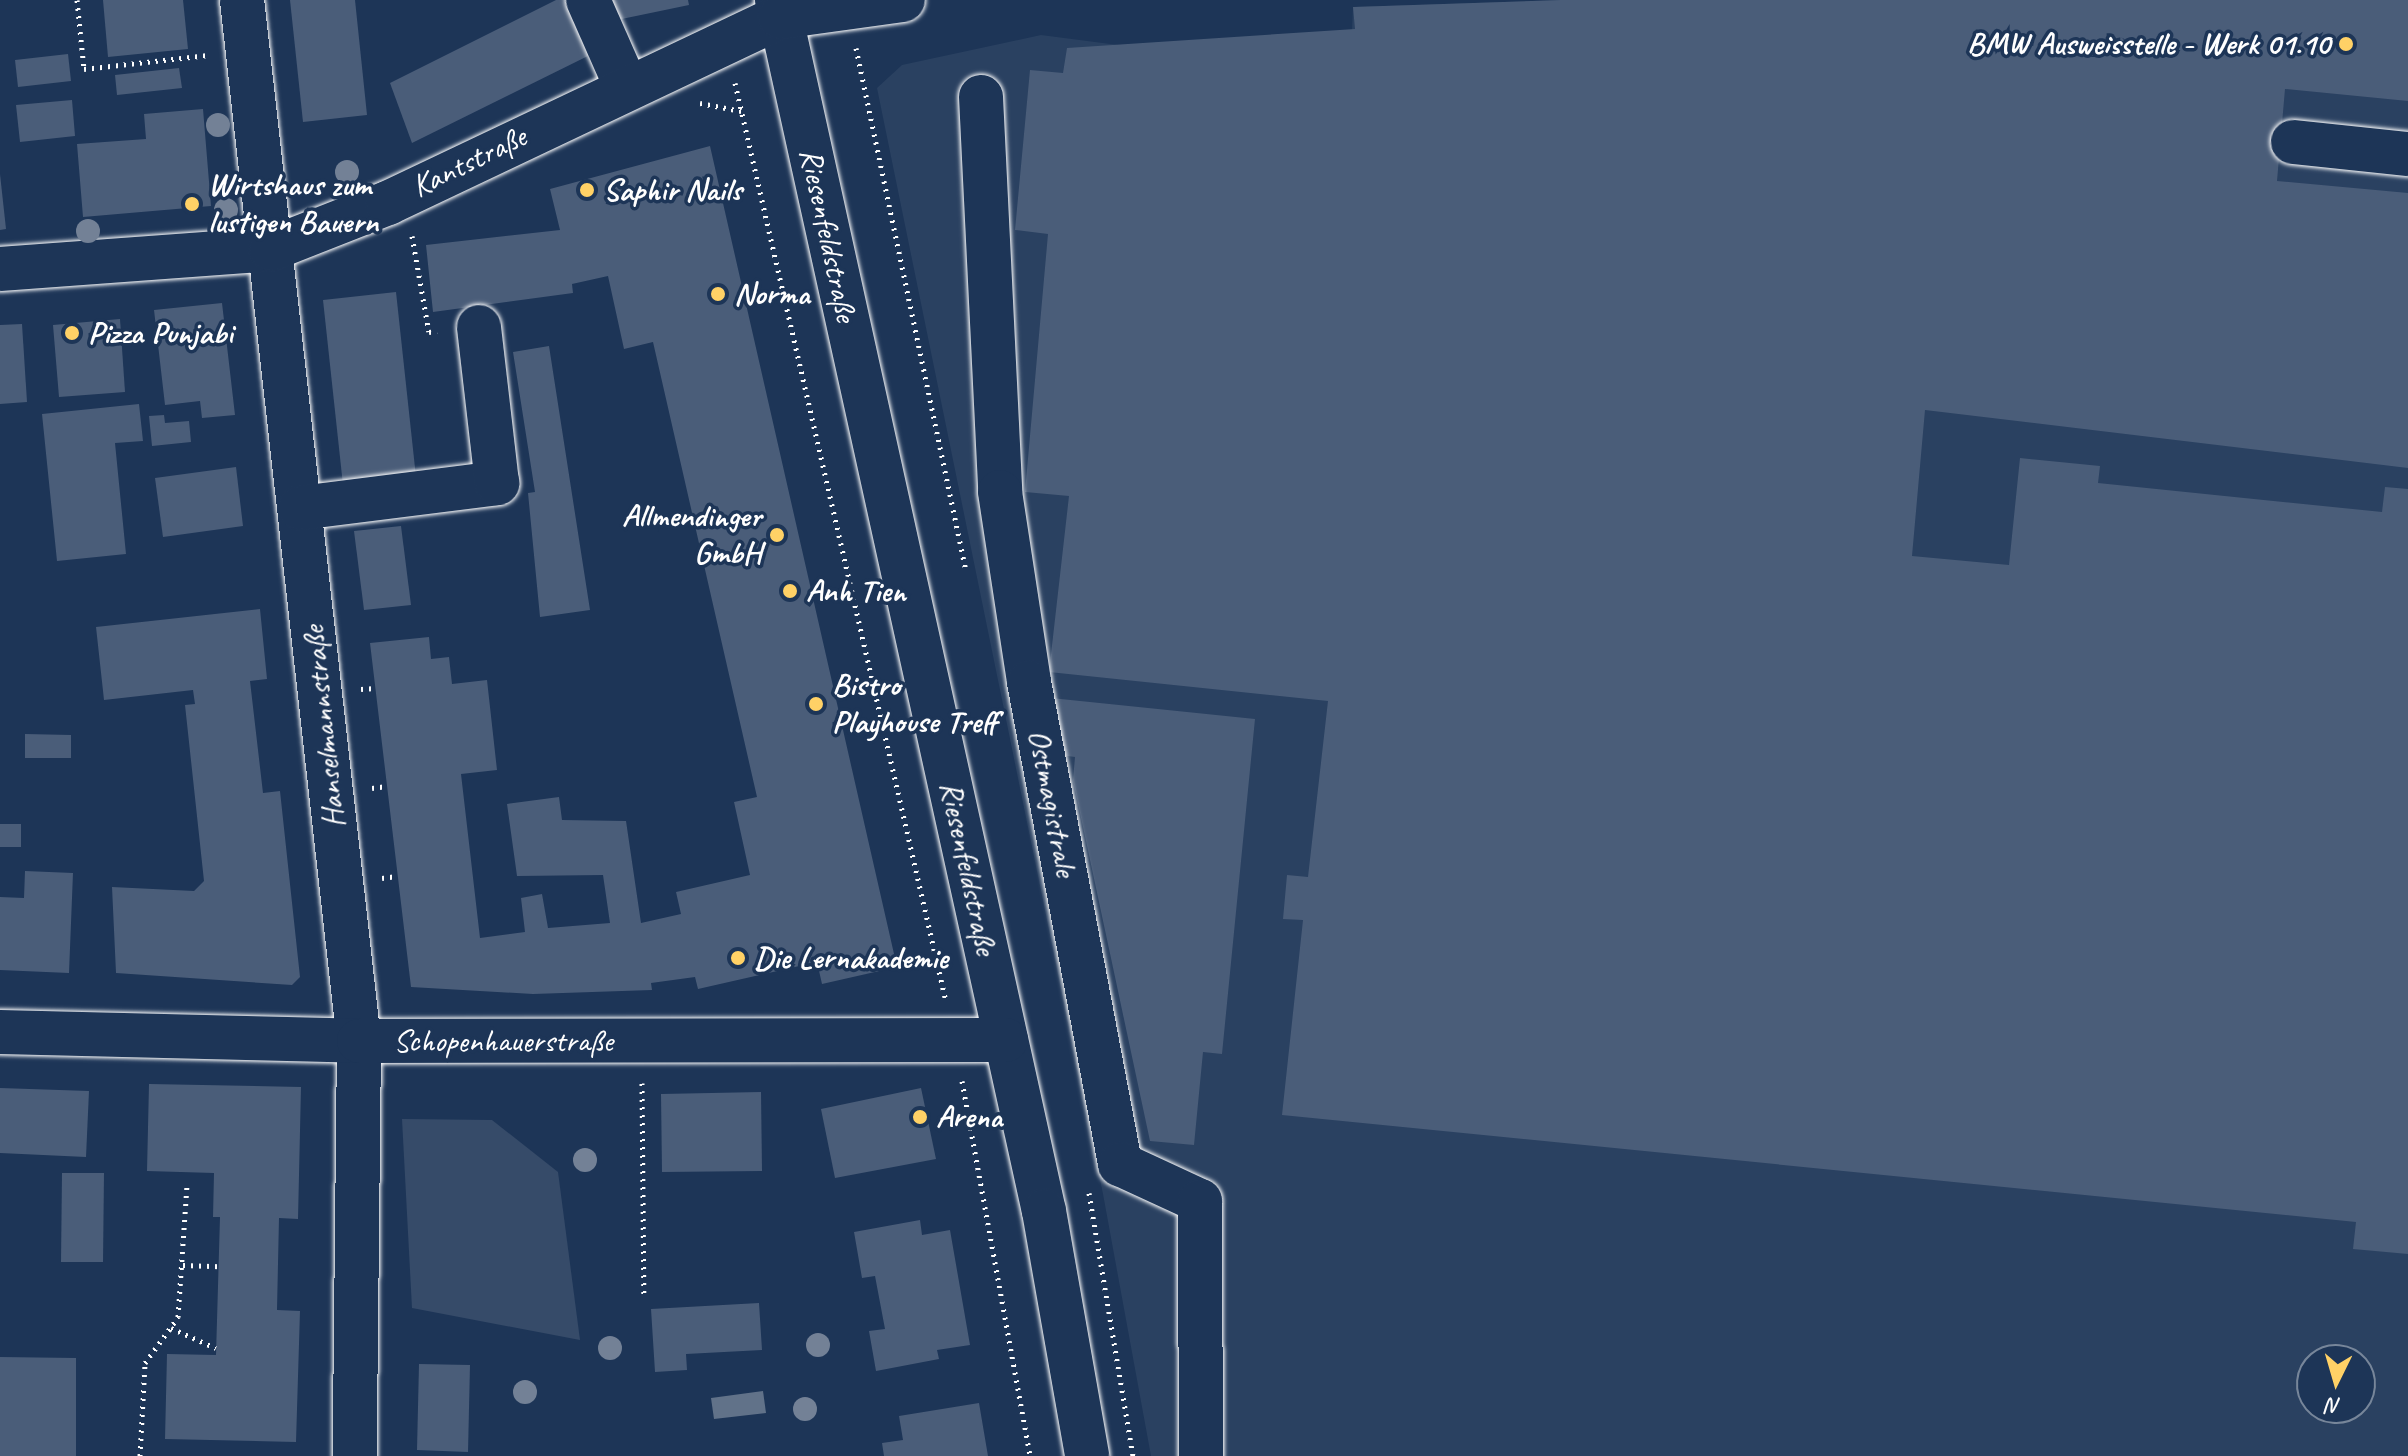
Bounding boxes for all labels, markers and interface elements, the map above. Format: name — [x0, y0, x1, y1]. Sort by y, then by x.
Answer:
place label: BMW Ausweisstelle - Werk 01.10 — [1967, 25, 2330, 63]
marker: BMW Ausweisstelle - Werk 01.10 — [2337, 35, 2355, 53]
street label: Kantstraße — [405, 118, 533, 206]
street label: Riesenfeldstraße — [791, 145, 865, 325]
place label: Wirtshaus zum lustigen Bauern — [208, 167, 378, 242]
place label: Saphir Nails — [603, 171, 742, 209]
marker: Saphir Nails — [578, 181, 596, 199]
marker: Wirtshaus zum lustigen Bauern — [183, 195, 201, 213]
place label: Norma — [734, 275, 810, 313]
marker: Norma — [709, 285, 727, 303]
place label: Pizza Punjabi — [88, 314, 232, 352]
marker: Pizza Punjabi — [63, 324, 81, 342]
place label: Allmendinger GmbH — [622, 498, 761, 573]
marker: Allmendinger GmbH — [768, 526, 786, 544]
place label: Anh Tien — [806, 572, 906, 610]
marker: Anh Tien — [781, 582, 799, 600]
street label: Hanselmannstraße — [294, 624, 354, 830]
place label: Bistro Playhouse Treff — [832, 667, 996, 742]
marker: Bistro Playhouse Treff — [807, 695, 825, 713]
street label: Ostmagistrale — [1019, 726, 1085, 880]
street label: Riesenfeldstraße — [931, 778, 1005, 958]
place label: Die Lernakademie — [754, 939, 947, 977]
marker: Die Lernakademie — [729, 949, 747, 967]
street label: Schopenhauerstraße — [393, 1022, 613, 1060]
place label: Arena — [936, 1098, 1002, 1136]
marker: Arena — [911, 1108, 929, 1126]
north arrow — [2296, 1344, 2376, 1424]
text: N — [2326, 1391, 2342, 1420]

